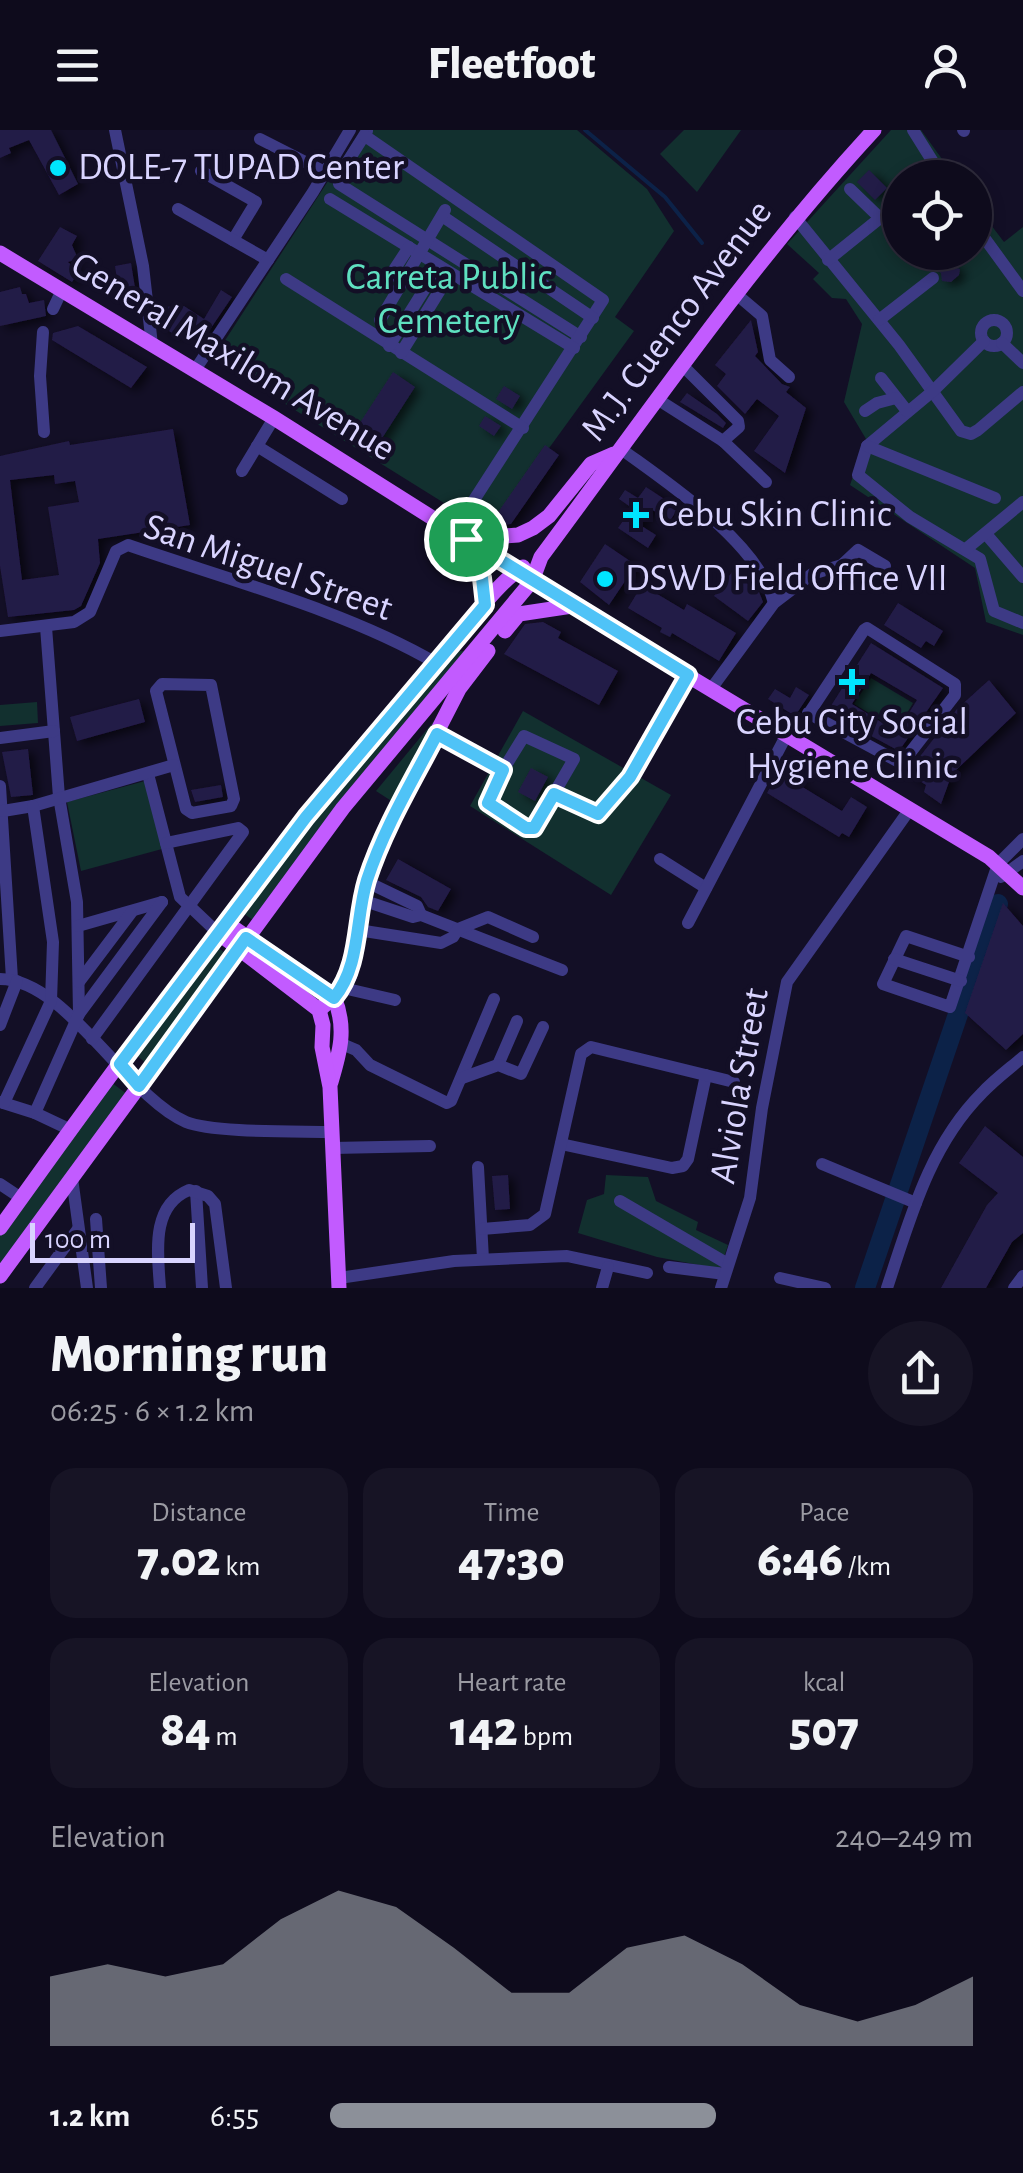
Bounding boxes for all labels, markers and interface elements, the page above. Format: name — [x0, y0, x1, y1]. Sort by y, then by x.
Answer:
icon: menu — [50, 38, 105, 93]
icon: person — [918, 38, 973, 93]
text: Fleetfoot — [428, 42, 595, 87]
place label: DOLE-7 TUPAD Center — [78, 149, 405, 187]
marker: DOLE-7 TUPAD Center — [47, 157, 69, 179]
map controls — [882, 160, 992, 270]
button: locate — [882, 160, 992, 270]
street label: M.J. Cuenco Avenue — [574, 194, 780, 448]
street label: General Maxilom Avenue — [65, 245, 401, 469]
park label: Carreta Public Cemetery — [346, 259, 552, 341]
place label: Cebu Skin Clinic — [658, 496, 891, 534]
pin — [424, 497, 509, 582]
marker: Cebu Skin Clinic — [623, 502, 649, 528]
street label: San Miguel Street — [139, 508, 397, 628]
icon: arrive — [439, 512, 494, 567]
place label: DSWD Field Office VII — [625, 560, 948, 598]
marker: DSWD Field Office VII — [594, 568, 616, 590]
marker: Cebu City Social Hygiene Clinic — [839, 669, 865, 695]
place label: Cebu City Social Hygiene Clinic — [736, 704, 968, 786]
street label: Alviola Street — [704, 985, 776, 1187]
scale bar — [30, 1218, 195, 1262]
text: 100 m — [45, 1226, 111, 1254]
button: share — [868, 1321, 973, 1426]
text: Morning run — [50, 1327, 328, 1382]
text: 06:25 · 6 × 1.2 km — [50, 1395, 254, 1427]
text: Distance — [151, 1499, 246, 1527]
text: Time — [484, 1499, 539, 1527]
text: Pace — [799, 1499, 849, 1527]
text: 7.02 — [137, 1535, 221, 1585]
text: 47:30 — [458, 1535, 565, 1585]
text: 6:46 — [757, 1535, 843, 1585]
text: km — [221, 1553, 260, 1581]
text: /km — [843, 1553, 891, 1581]
text: Elevation — [148, 1669, 249, 1697]
text: Heart rate — [457, 1669, 566, 1697]
text: kcal — [803, 1669, 846, 1697]
text: 84 — [160, 1705, 211, 1755]
text: 142 — [450, 1705, 518, 1755]
text: 507 — [789, 1705, 859, 1755]
text: m — [211, 1723, 238, 1751]
text: bpm — [518, 1723, 573, 1751]
text: Elevation — [50, 1821, 166, 1853]
text: 240–249 m — [835, 1821, 973, 1853]
text: 1.2 km — [50, 2100, 130, 2132]
text: 6:55 — [210, 2100, 259, 2132]

